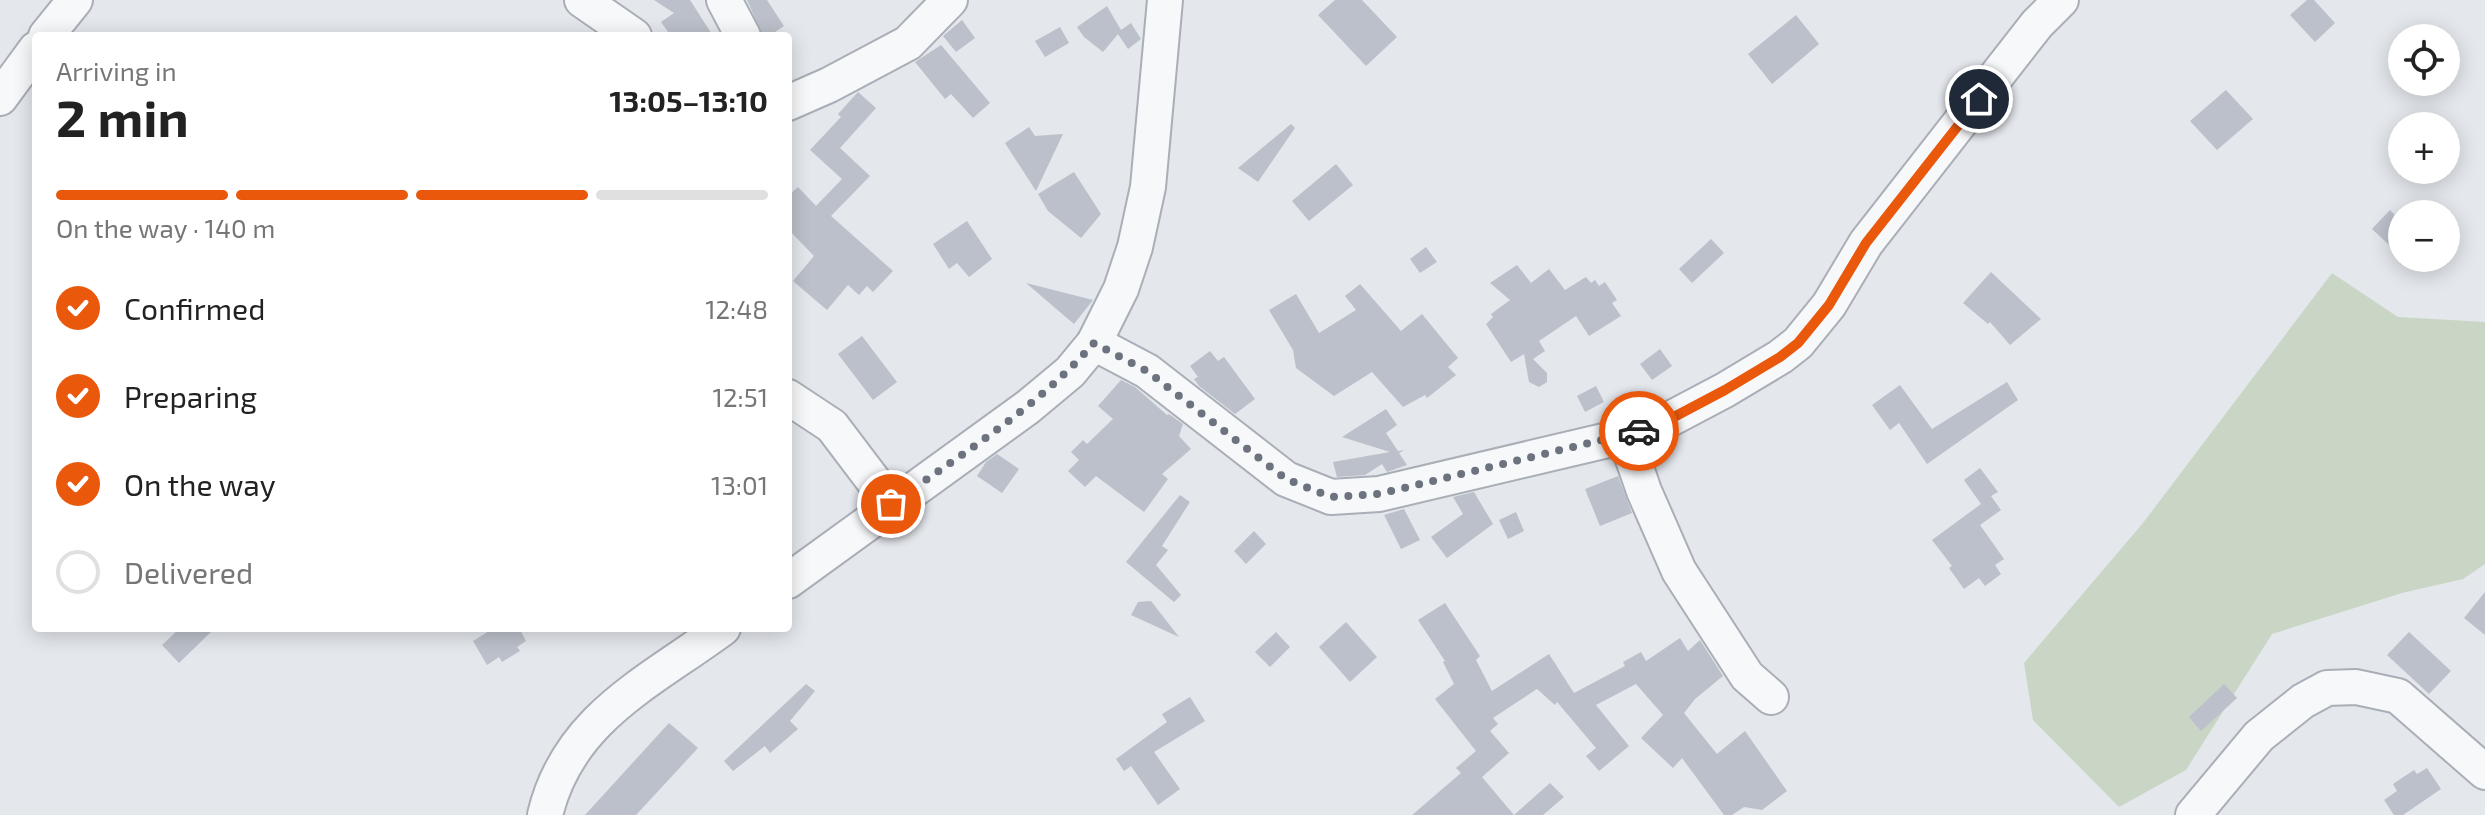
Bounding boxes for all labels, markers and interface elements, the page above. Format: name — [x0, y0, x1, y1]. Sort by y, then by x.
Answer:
map controls — [2388, 24, 2460, 272]
button: locate — [2388, 24, 2460, 96]
text: Arriving in — [56, 55, 177, 86]
pin — [1945, 65, 2013, 133]
icon: home — [1957, 77, 2001, 121]
text: 13:05–13:10 — [609, 82, 768, 118]
text: 2 min — [56, 85, 189, 147]
button: + — [2388, 112, 2460, 184]
button: − — [2388, 200, 2460, 272]
text: On the way · 140 m — [56, 212, 275, 243]
icon: check — [56, 286, 100, 330]
text: Confirmed — [124, 290, 265, 326]
text: 12:48 — [705, 293, 768, 324]
icon: check — [56, 374, 100, 418]
text: Preparing — [124, 378, 257, 414]
text: 12:51 — [713, 381, 768, 412]
courier — [1599, 391, 1679, 471]
icon: car — [1617, 409, 1661, 453]
icon: check — [56, 462, 100, 506]
text: On the way — [124, 466, 276, 502]
text: 13:01 — [711, 469, 768, 500]
pin — [857, 470, 925, 538]
icon: bag — [869, 482, 913, 526]
text: Delivered — [124, 554, 253, 590]

